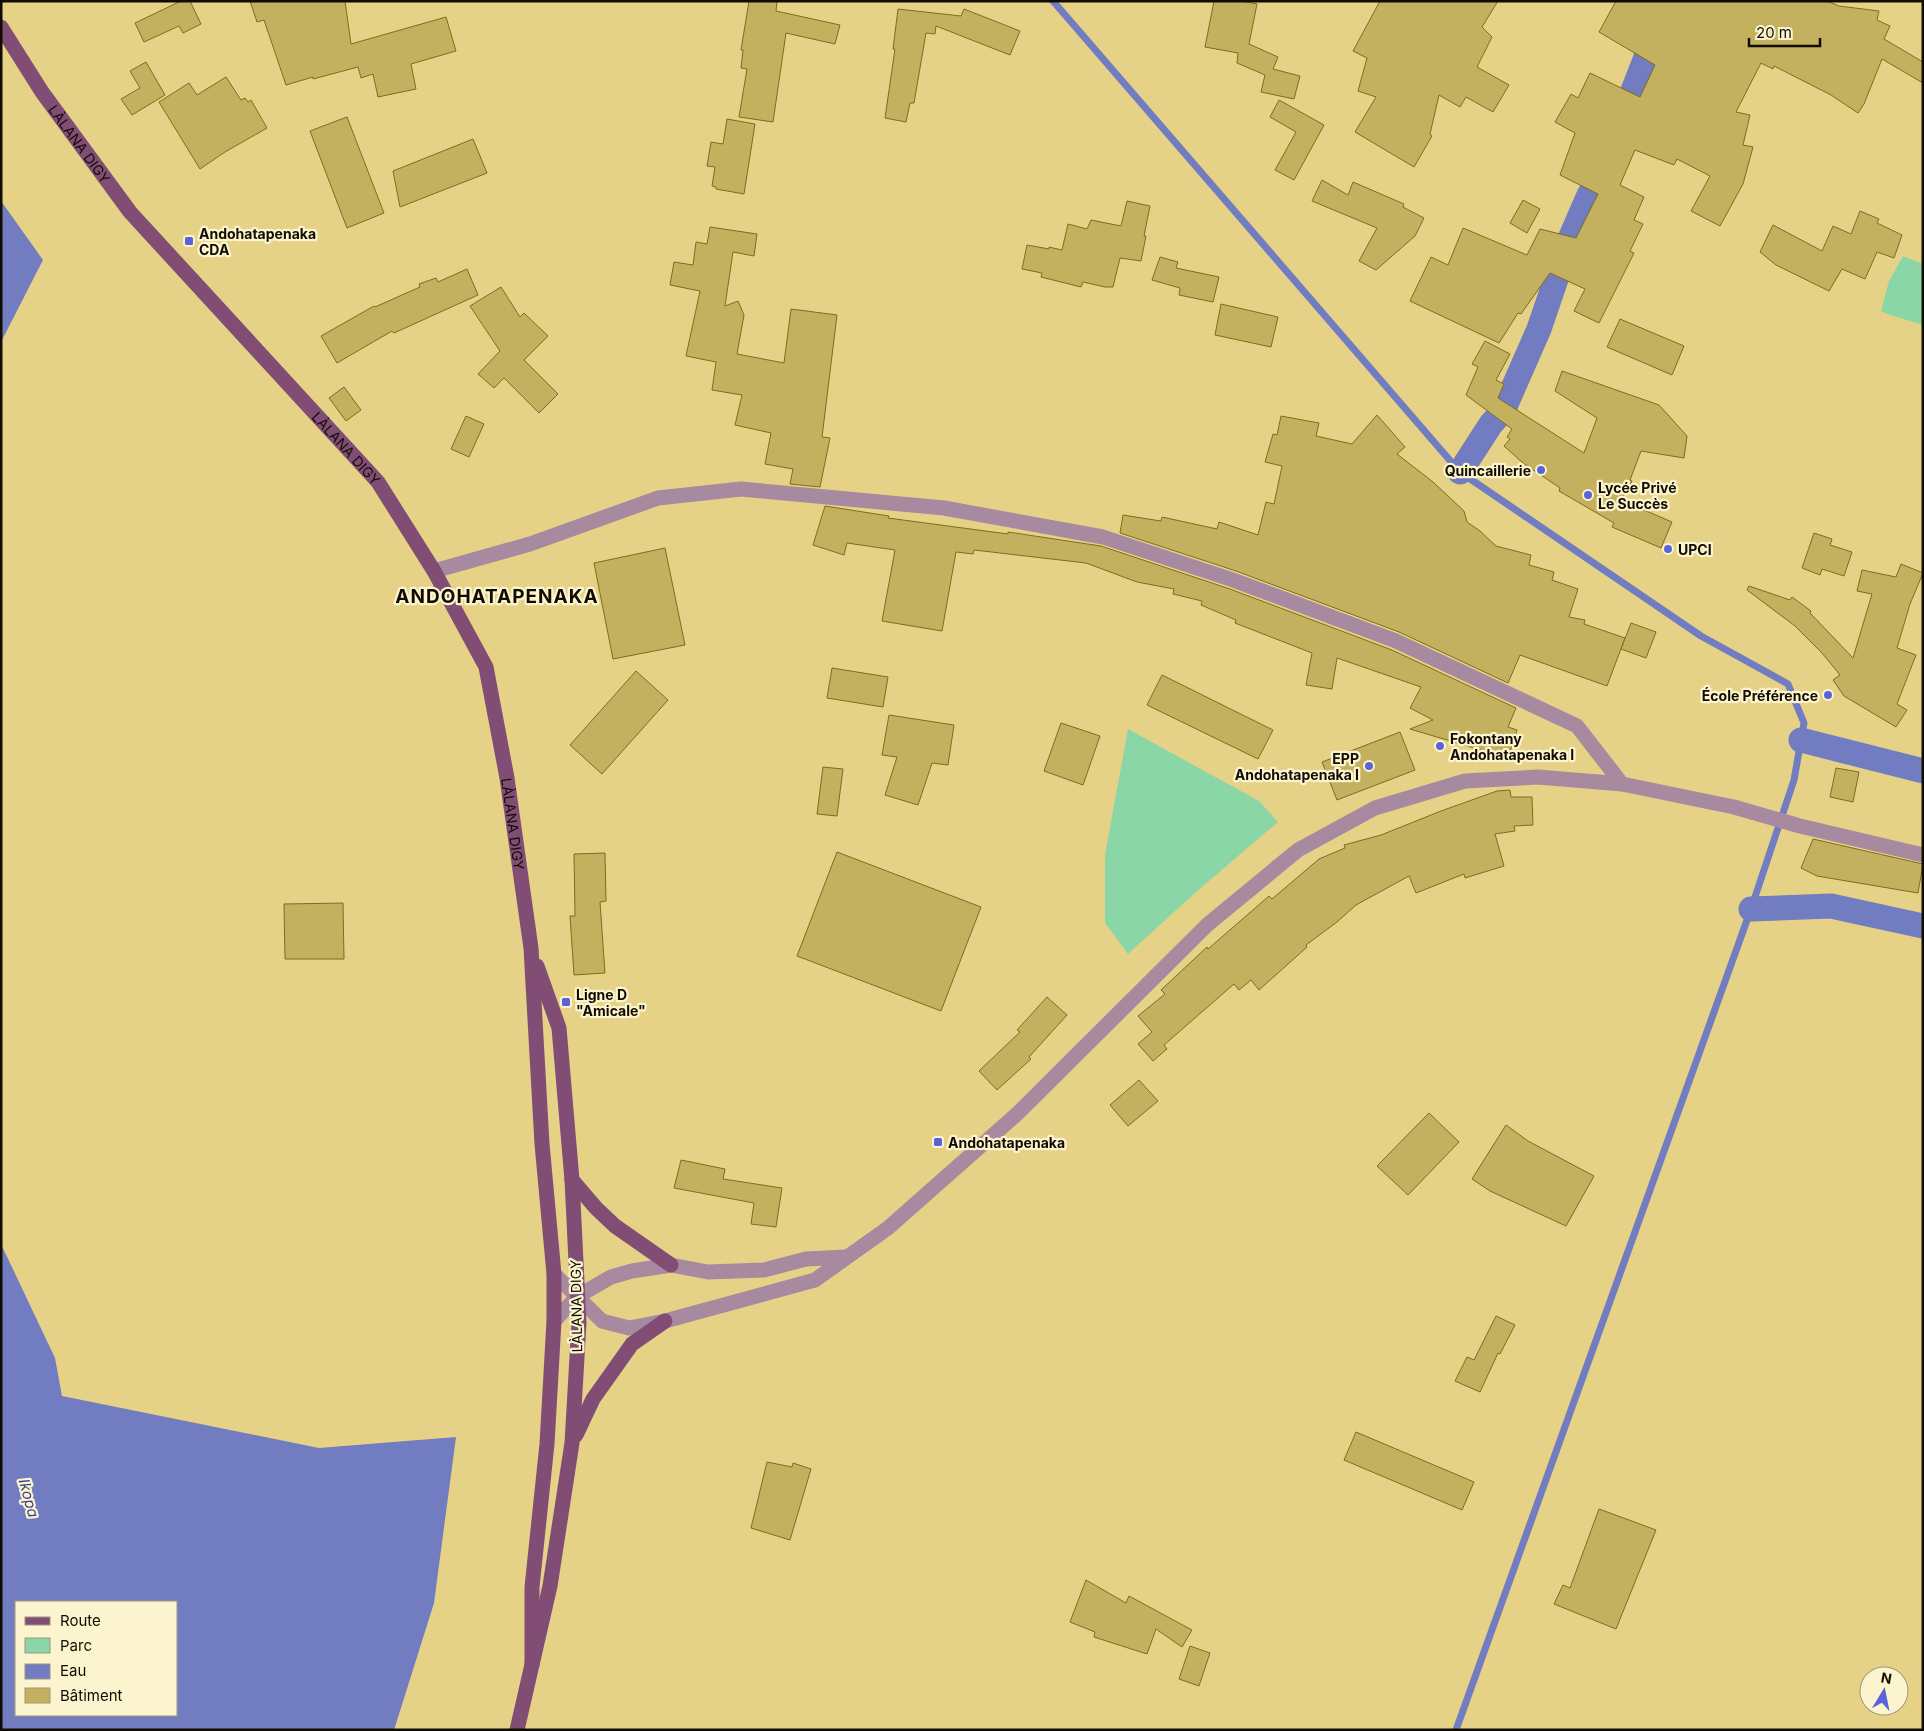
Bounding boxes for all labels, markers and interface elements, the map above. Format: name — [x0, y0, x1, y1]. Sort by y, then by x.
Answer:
scale bar — [1749, 15, 1820, 47]
text: 20 m — [1756, 23, 1792, 42]
street label: LÀLANA DIGY — [46, 101, 115, 187]
place label: Andohatapenaka CDA — [199, 225, 316, 258]
marker: Andohatapenaka CDA — [183, 235, 195, 247]
street label: LÀLANA DIGY — [309, 408, 385, 488]
place label: Quincaillerie — [1445, 462, 1531, 479]
marker: Quincaillerie — [1535, 464, 1547, 476]
place label: Lycée Privé Le Succès — [1598, 479, 1677, 512]
marker: Lycée Privé Le Succès — [1582, 489, 1594, 501]
place label: UPCI — [1678, 541, 1712, 558]
marker: UPCI — [1662, 543, 1674, 555]
district label: ANDOHATAPENAKA — [395, 585, 599, 608]
place label: École Préférence — [1702, 686, 1818, 704]
marker: École Préférence — [1822, 689, 1834, 701]
place label: Fokontany Andohatapenaka I — [1450, 730, 1574, 763]
marker: Fokontany Andohatapenaka I — [1434, 740, 1446, 752]
place label: EPP Andohatapenaka I — [1235, 750, 1359, 783]
marker: EPP Andohatapenaka I — [1363, 760, 1375, 772]
street label: LÀLANA DIGY — [499, 777, 528, 872]
place label: Ligne D "Amicale" — [576, 986, 646, 1019]
marker: Ligne D "Amicale" — [560, 996, 572, 1008]
place label: Andohatapenaka — [948, 1134, 1065, 1151]
marker: Andohatapenaka — [932, 1136, 944, 1148]
street label: LÀLANA DIGY — [567, 1259, 585, 1353]
water label: Ikopa — [15, 1477, 43, 1519]
legend — [15, 1601, 178, 1716]
text: Route — [60, 1611, 101, 1630]
text: Parc — [60, 1636, 92, 1655]
text: Eau — [60, 1661, 86, 1680]
north arrow — [1859, 1666, 1909, 1716]
text: N — [1880, 1668, 1893, 1687]
text: Bâtiment — [60, 1686, 123, 1705]

